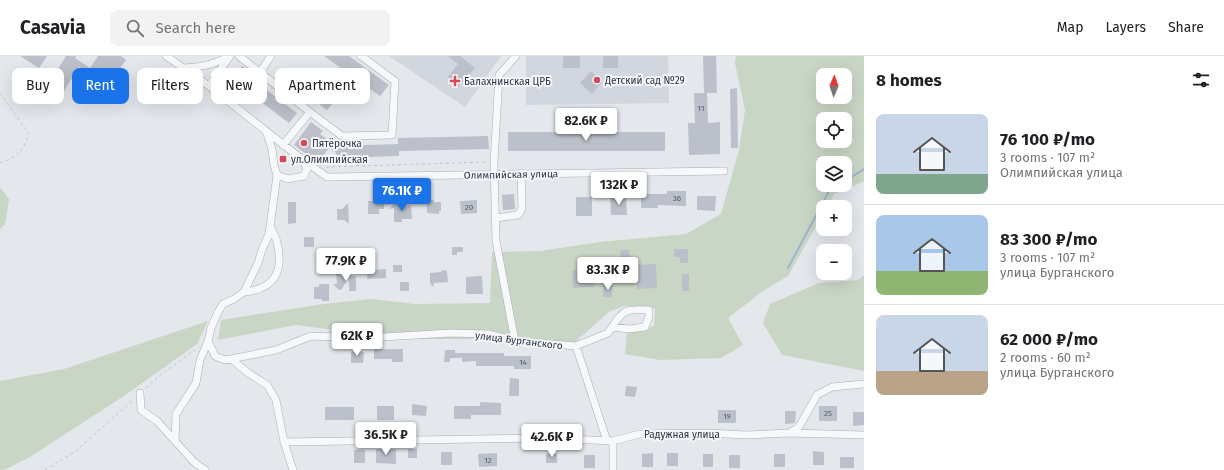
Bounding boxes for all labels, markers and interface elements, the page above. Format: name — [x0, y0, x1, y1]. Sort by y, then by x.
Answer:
search box — [110, 10, 390, 46]
text: Casavia — [20, 16, 86, 39]
icon: search — [124, 17, 146, 39]
text: Search here — [156, 19, 236, 37]
text: Map — [1057, 19, 1083, 36]
text: Layers — [1105, 19, 1146, 36]
text: Share — [1168, 19, 1204, 36]
chip: Buy — [12, 68, 64, 104]
chip: Rent — [72, 68, 129, 104]
chip: Filters — [137, 68, 203, 104]
chip: New — [211, 68, 267, 104]
chip: Apartment — [275, 68, 370, 104]
north arrow — [816, 68, 852, 104]
map controls — [816, 68, 852, 280]
icon: filters — [1190, 69, 1212, 91]
text: 8 homes — [876, 70, 942, 91]
marker: Балахнинская ЦРБ — [449, 75, 461, 87]
marker: Детский сад №29 — [592, 75, 602, 85]
place label: Детский сад №29 — [604, 75, 685, 87]
place label: Балахнинская ЦРБ — [464, 76, 551, 88]
house number: 11 — [698, 104, 704, 113]
pin: 82.6K ₽ — [549, 108, 623, 142]
button: locate — [816, 112, 852, 148]
text: 82.6K ₽ — [564, 113, 608, 128]
text: 76 100 ₽/mo — [1000, 129, 1095, 150]
icon: home — [908, 130, 956, 178]
place label: Пятёрочка — [312, 137, 362, 150]
marker: Пятёрочка — [299, 138, 309, 148]
text: 3 rooms · 107 m² — [1000, 150, 1095, 165]
marker: ул.Олимпийская — [278, 154, 288, 164]
place label: ул.Олимпийская — [291, 154, 368, 166]
button: layers — [816, 156, 852, 192]
text: Олимпийская улица — [1000, 165, 1123, 180]
street label: Олимпийская улица — [464, 168, 558, 182]
pin: 132K ₽ — [586, 172, 652, 206]
text: 132K ₽ — [600, 177, 638, 192]
pin: 76.1K ₽ — [365, 178, 439, 212]
text: 76.1K ₽ — [382, 183, 422, 198]
house number: 36 — [673, 194, 681, 203]
button: + — [816, 200, 852, 236]
house number: 20 — [465, 203, 474, 212]
text: 83 300 ₽/mo — [1000, 229, 1097, 250]
icon: home — [908, 231, 956, 279]
button: − — [816, 244, 852, 280]
pin: 77.9K ₽ — [309, 248, 383, 282]
text: 3 rooms · 107 m² — [1000, 250, 1095, 265]
text: 77.9K ₽ — [325, 253, 367, 268]
pin: 83.3K ₽ — [571, 257, 645, 291]
text: 83.3K ₽ — [586, 262, 630, 277]
text: улица Бурганского — [1000, 265, 1114, 280]
pin: 62K ₽ — [329, 323, 385, 357]
text: 62K ₽ — [341, 328, 373, 343]
text: 62 000 ₽/mo — [1000, 329, 1098, 350]
street label: улица Бурганского — [474, 330, 563, 352]
icon: home — [908, 331, 956, 379]
text: 2 rooms · 60 m² — [1000, 350, 1091, 365]
house number: 14 — [519, 358, 528, 367]
text: улица Бурганского — [1000, 365, 1114, 380]
house number: 25 — [824, 409, 832, 418]
house number: 19 — [723, 412, 731, 421]
pin: 36.5K ₽ — [349, 422, 423, 456]
pin: 42.6K ₽ — [515, 424, 589, 458]
text: 36.5K ₽ — [364, 427, 408, 442]
text: 42.6K ₽ — [530, 429, 574, 444]
street label: Радужная улица — [644, 429, 720, 441]
house number: 12 — [484, 456, 492, 465]

